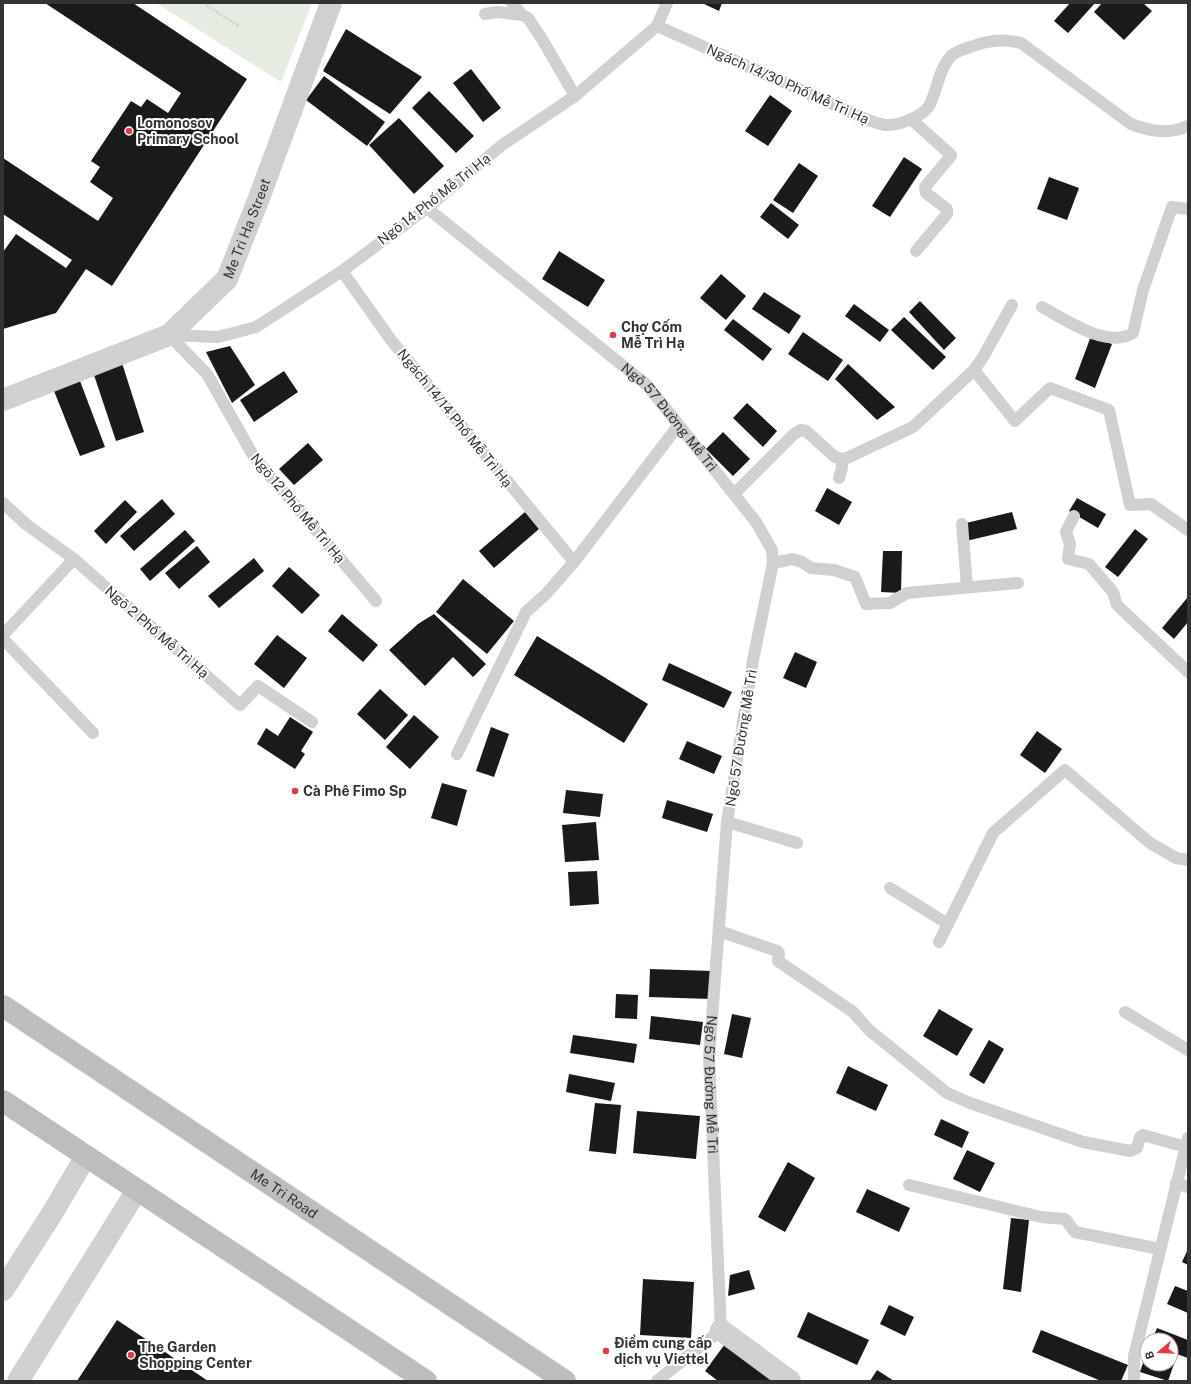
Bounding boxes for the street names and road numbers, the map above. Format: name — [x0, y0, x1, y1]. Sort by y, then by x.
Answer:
street label: Ngách 14/30 Phố Mễ Trì Hạ — [704, 41, 872, 127]
street label: Ngõ 14 Phố Mễ Trì Hạ — [375, 150, 493, 248]
street label: Me Tri Ha Street — [220, 176, 274, 281]
street label: Ngách 14/14 Phố Mễ Trì Hạ — [394, 346, 516, 490]
street label: Ngõ 57 Đường Mễ Trì — [618, 360, 720, 474]
street label: Ngõ 12 Phố Mễ Trì Hạ — [248, 450, 348, 566]
street label: Ngõ 2 Phố Mễ Trì Hạ — [102, 583, 212, 681]
street label: Ngõ 57 Đường Mễ Trì — [722, 668, 760, 808]
street label: Ngõ 57 Đường Mễ Trì — [701, 1015, 721, 1154]
street label: Me Tri Road — [248, 1166, 321, 1222]

